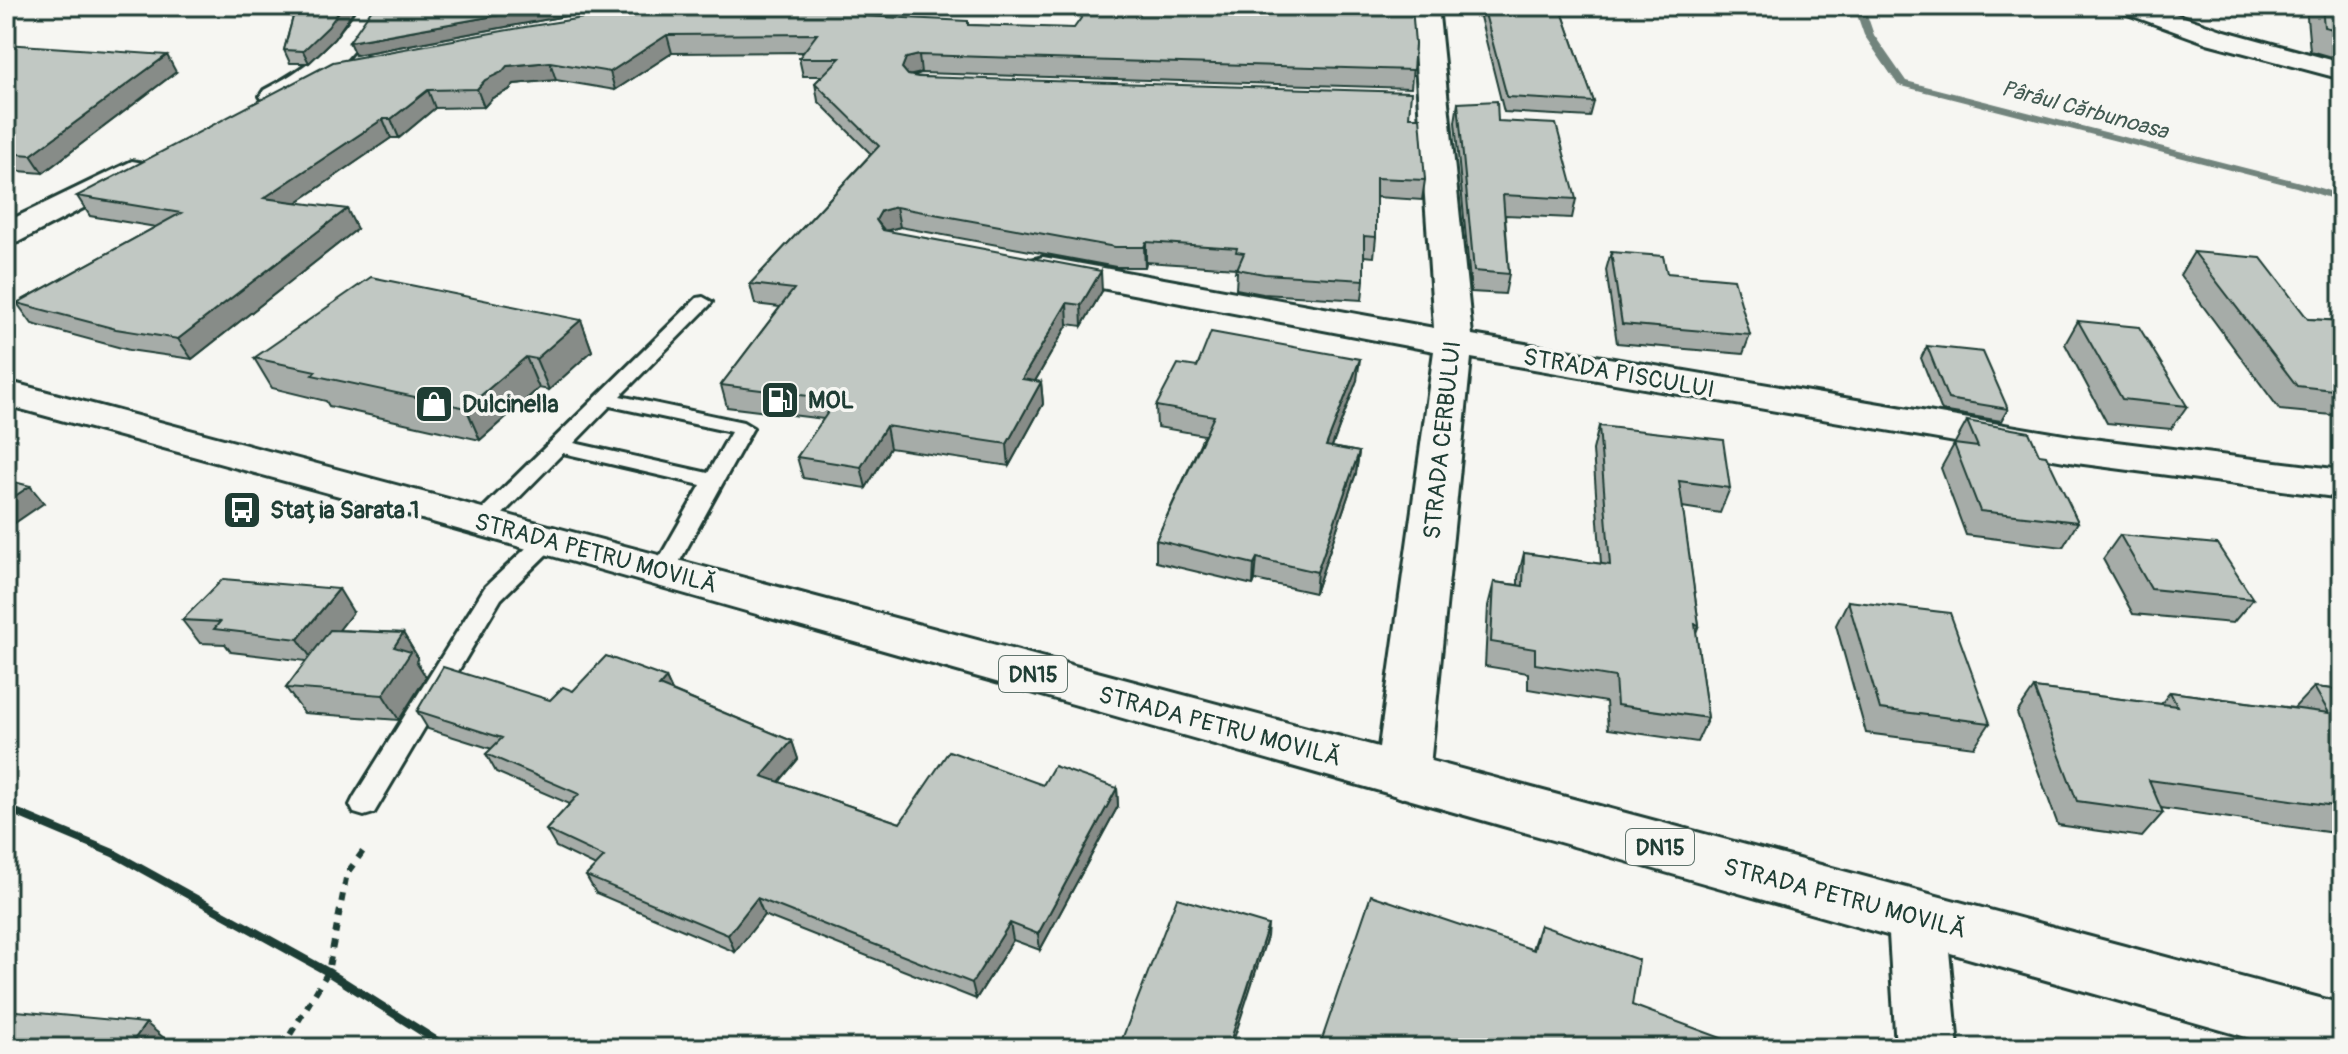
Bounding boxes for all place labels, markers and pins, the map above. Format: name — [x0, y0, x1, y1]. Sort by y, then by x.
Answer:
fuel station icon: MOL — [759, 379, 801, 421]
shop icon: Dulcinella — [413, 383, 455, 425]
place label: MOL — [808, 386, 854, 415]
place label: Dulcinella — [462, 390, 559, 419]
bus stop icon: Stația Sarata 1 — [221, 489, 263, 531]
place label: Stația Sarata 1 — [270, 496, 419, 525]

